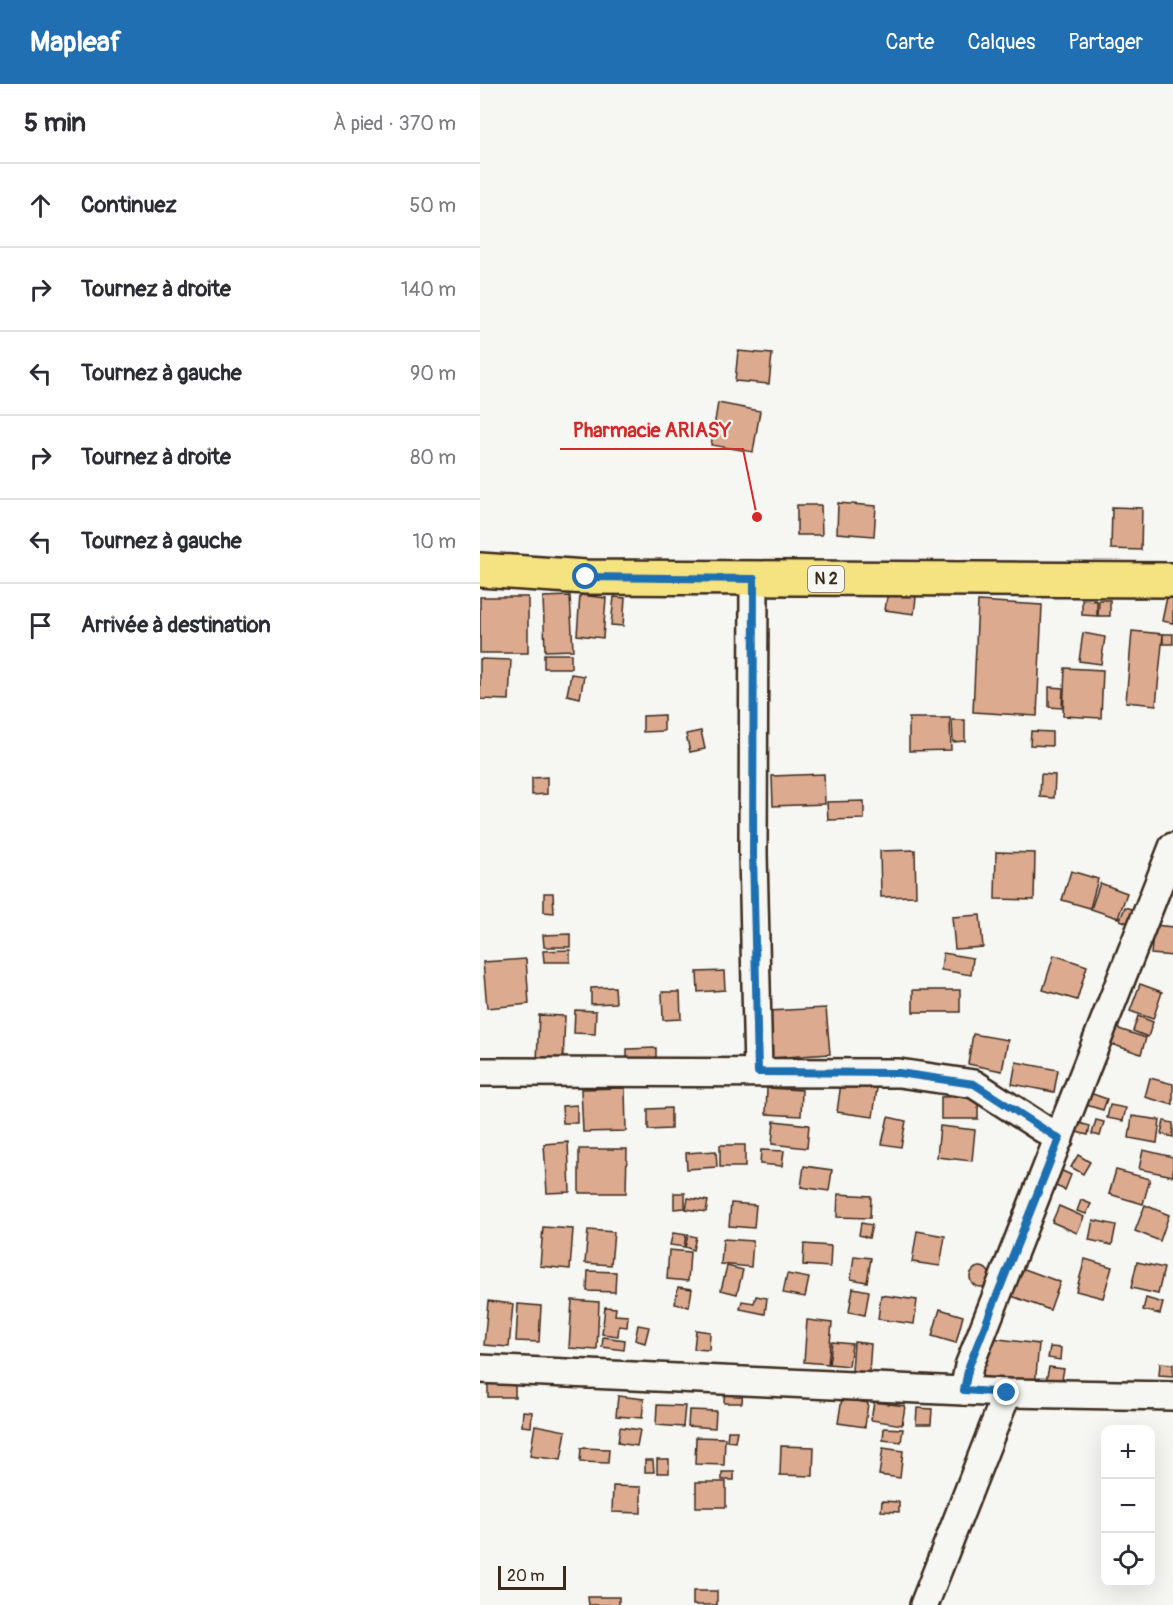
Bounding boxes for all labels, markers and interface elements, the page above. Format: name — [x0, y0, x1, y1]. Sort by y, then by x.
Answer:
text: Mapleaf — [30, 25, 121, 60]
text: Carte — [885, 29, 934, 56]
text: Calques — [967, 29, 1035, 56]
text: Partager — [1068, 29, 1143, 56]
text: 5 min — [24, 107, 86, 139]
text: À pied · 370 m — [333, 111, 456, 136]
icon: ahead — [24, 189, 57, 222]
text: Continuez — [81, 191, 177, 219]
text: 50 m — [409, 193, 456, 218]
icon: right — [24, 273, 57, 306]
text: Tournez à droite — [81, 275, 231, 303]
text: 140 m — [401, 277, 456, 302]
icon: left — [24, 357, 57, 390]
text: Tournez à gauche — [81, 359, 242, 387]
text: 90 m — [410, 361, 456, 386]
callout: Pharmacie ARIASY — [560, 411, 743, 449]
text: Pharmacie ARIASY — [573, 418, 732, 443]
icon: right — [24, 441, 57, 474]
text: Tournez à droite — [81, 443, 231, 471]
text: 80 m — [410, 445, 456, 470]
icon: left — [24, 525, 57, 558]
text: Tournez à gauche — [81, 527, 242, 555]
text: 10 m — [412, 529, 456, 554]
route start — [572, 563, 598, 589]
road number: N 2 — [808, 566, 844, 592]
icon: arrive — [24, 609, 57, 642]
text: Arrivée à destination — [81, 611, 271, 639]
route end — [993, 1379, 1019, 1405]
map controls — [1101, 1425, 1155, 1587]
button: + — [1101, 1425, 1155, 1479]
button: − — [1101, 1479, 1155, 1533]
button: locate — [1101, 1533, 1155, 1587]
scale bar — [498, 1563, 566, 1590]
text: 20 m — [507, 1566, 545, 1586]

